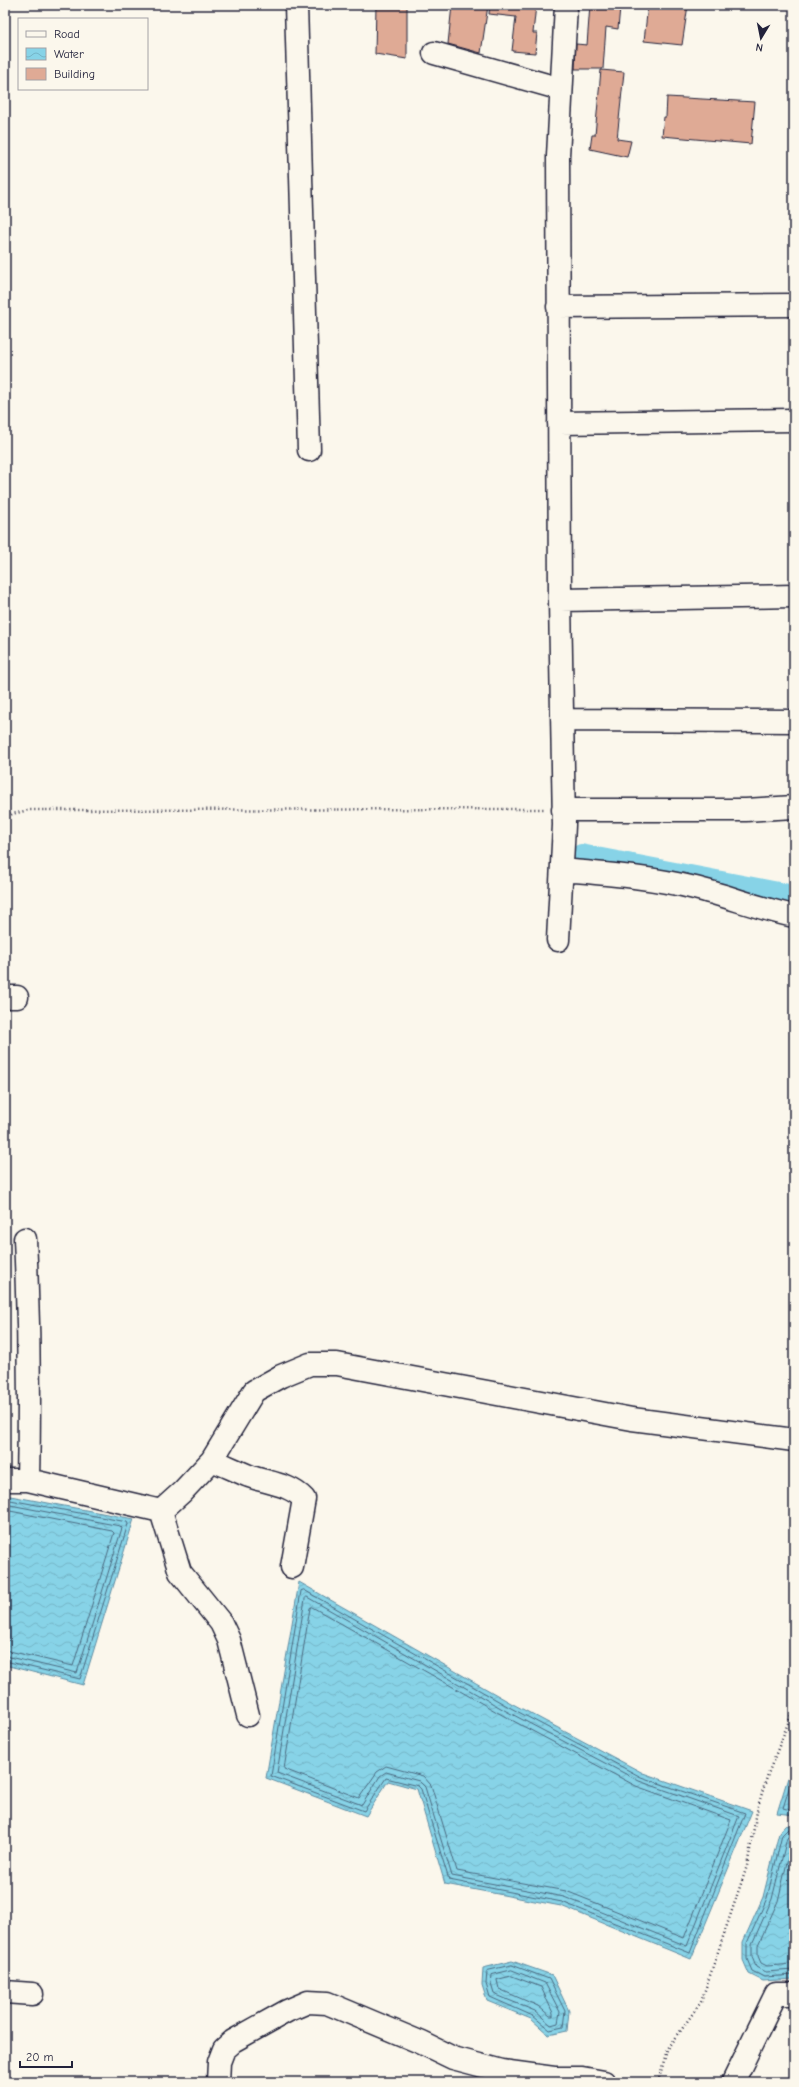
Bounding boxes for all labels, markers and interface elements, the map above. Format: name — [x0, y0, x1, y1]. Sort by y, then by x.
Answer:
legend — [18, 18, 148, 90]
north arrow — [741, 18, 781, 58]
text: Road — [54, 27, 80, 41]
text: N — [755, 40, 764, 54]
text: Water — [54, 47, 84, 61]
text: Building — [54, 67, 95, 81]
scale bar — [20, 2043, 72, 2069]
text: 20 m — [26, 2050, 54, 2064]

